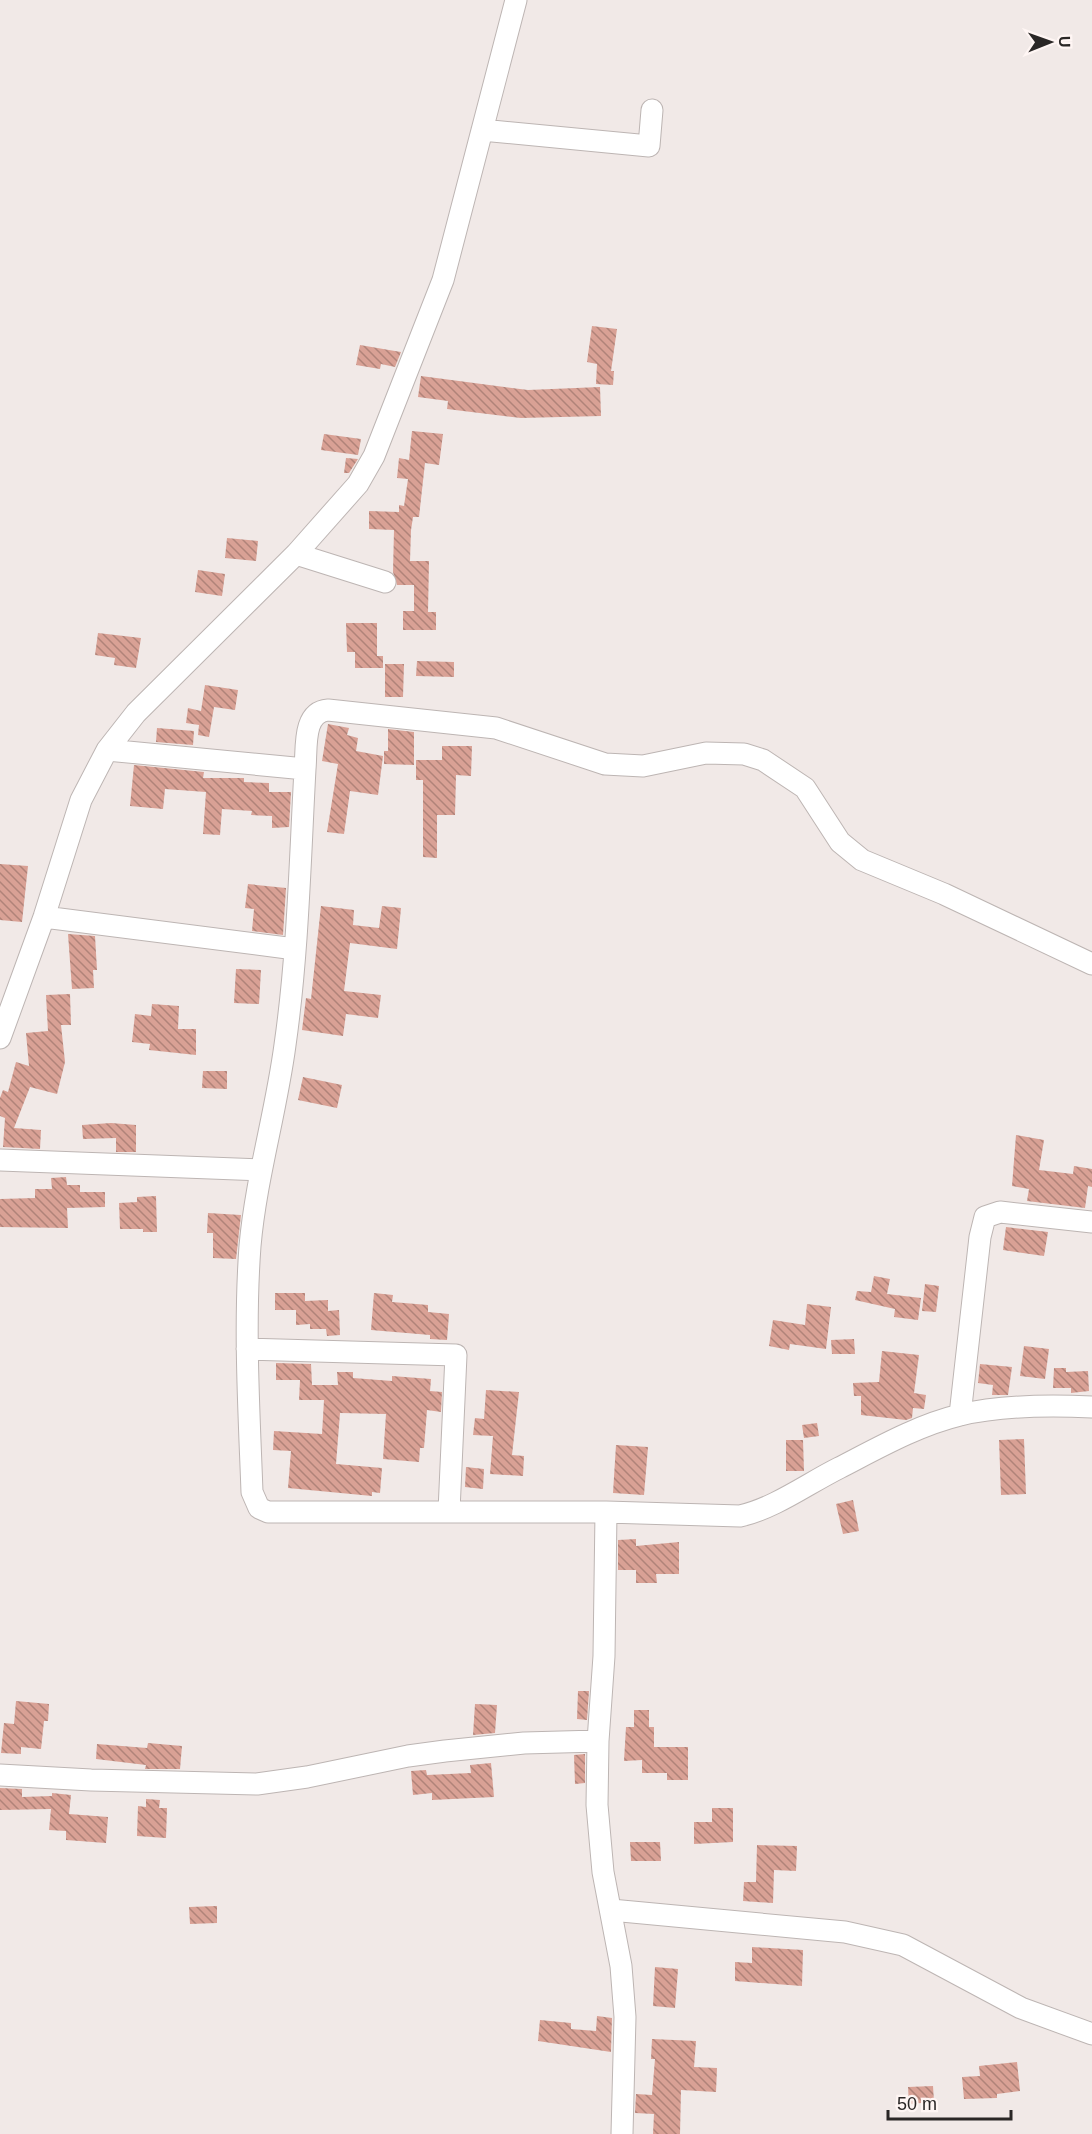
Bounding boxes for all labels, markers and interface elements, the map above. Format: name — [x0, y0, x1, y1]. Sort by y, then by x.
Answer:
north arrow — [1020, 12, 1080, 72]
text: U — [1056, 36, 1073, 48]
scale bar — [888, 2083, 1011, 2121]
text: 50 m — [897, 2094, 937, 2114]

